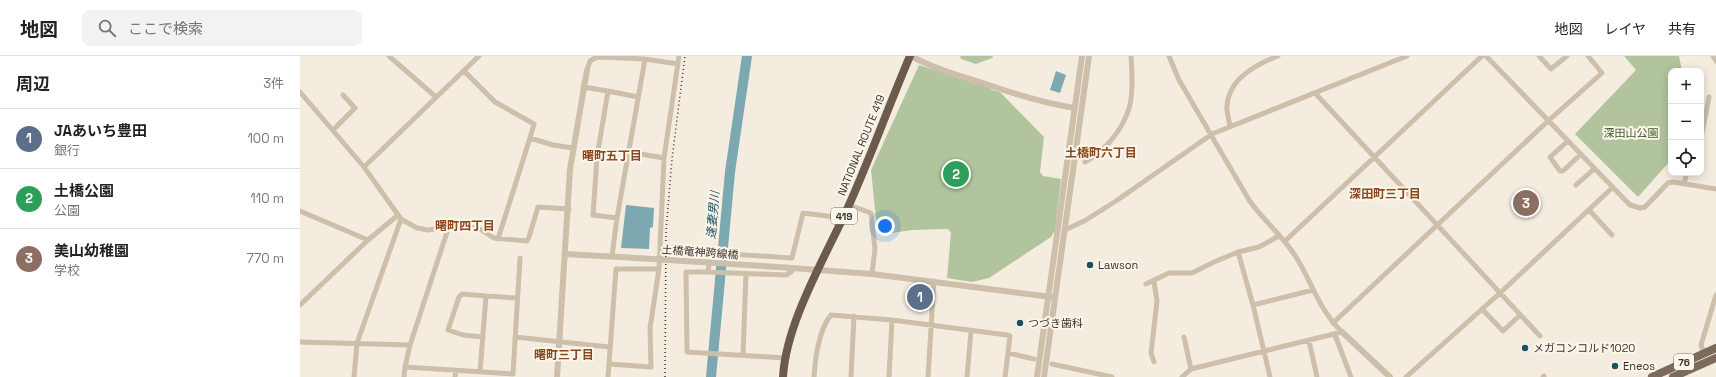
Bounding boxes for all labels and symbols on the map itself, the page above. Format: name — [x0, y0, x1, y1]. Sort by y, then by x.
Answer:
street label: NATIONAL ROUTE 419 — [834, 92, 888, 198]
park label: 深田山公園 — [1604, 126, 1659, 140]
district label: 土橋町六丁目 — [1065, 145, 1137, 161]
district label: 曙町五丁目 — [582, 148, 642, 164]
pin: 2 — [943, 159, 969, 189]
district label: 深田町三丁目 — [1349, 186, 1421, 202]
water label: 逢妻男川 — [703, 188, 723, 240]
pin: 3 — [1513, 188, 1539, 218]
road number: 419 — [831, 208, 857, 224]
your location — [875, 216, 895, 236]
district label: 曙町四丁目 — [435, 218, 495, 234]
street label: 土橋竜神跨線橋 — [661, 242, 739, 262]
place label: Lawson — [1098, 258, 1138, 272]
marker: Lawson — [1085, 260, 1095, 270]
pin: 1 — [907, 282, 933, 312]
place label: つづき歯科 — [1028, 316, 1083, 330]
marker: つづき歯科 — [1015, 318, 1025, 328]
place label: メガコンコルド1020 — [1533, 341, 1635, 355]
marker: メガコンコルド1020 — [1520, 343, 1530, 353]
district label: 曙町三丁目 — [534, 347, 594, 363]
road number: 76 — [1674, 354, 1694, 370]
place label: Eneos — [1623, 359, 1655, 373]
marker: Eneos — [1610, 361, 1620, 371]

